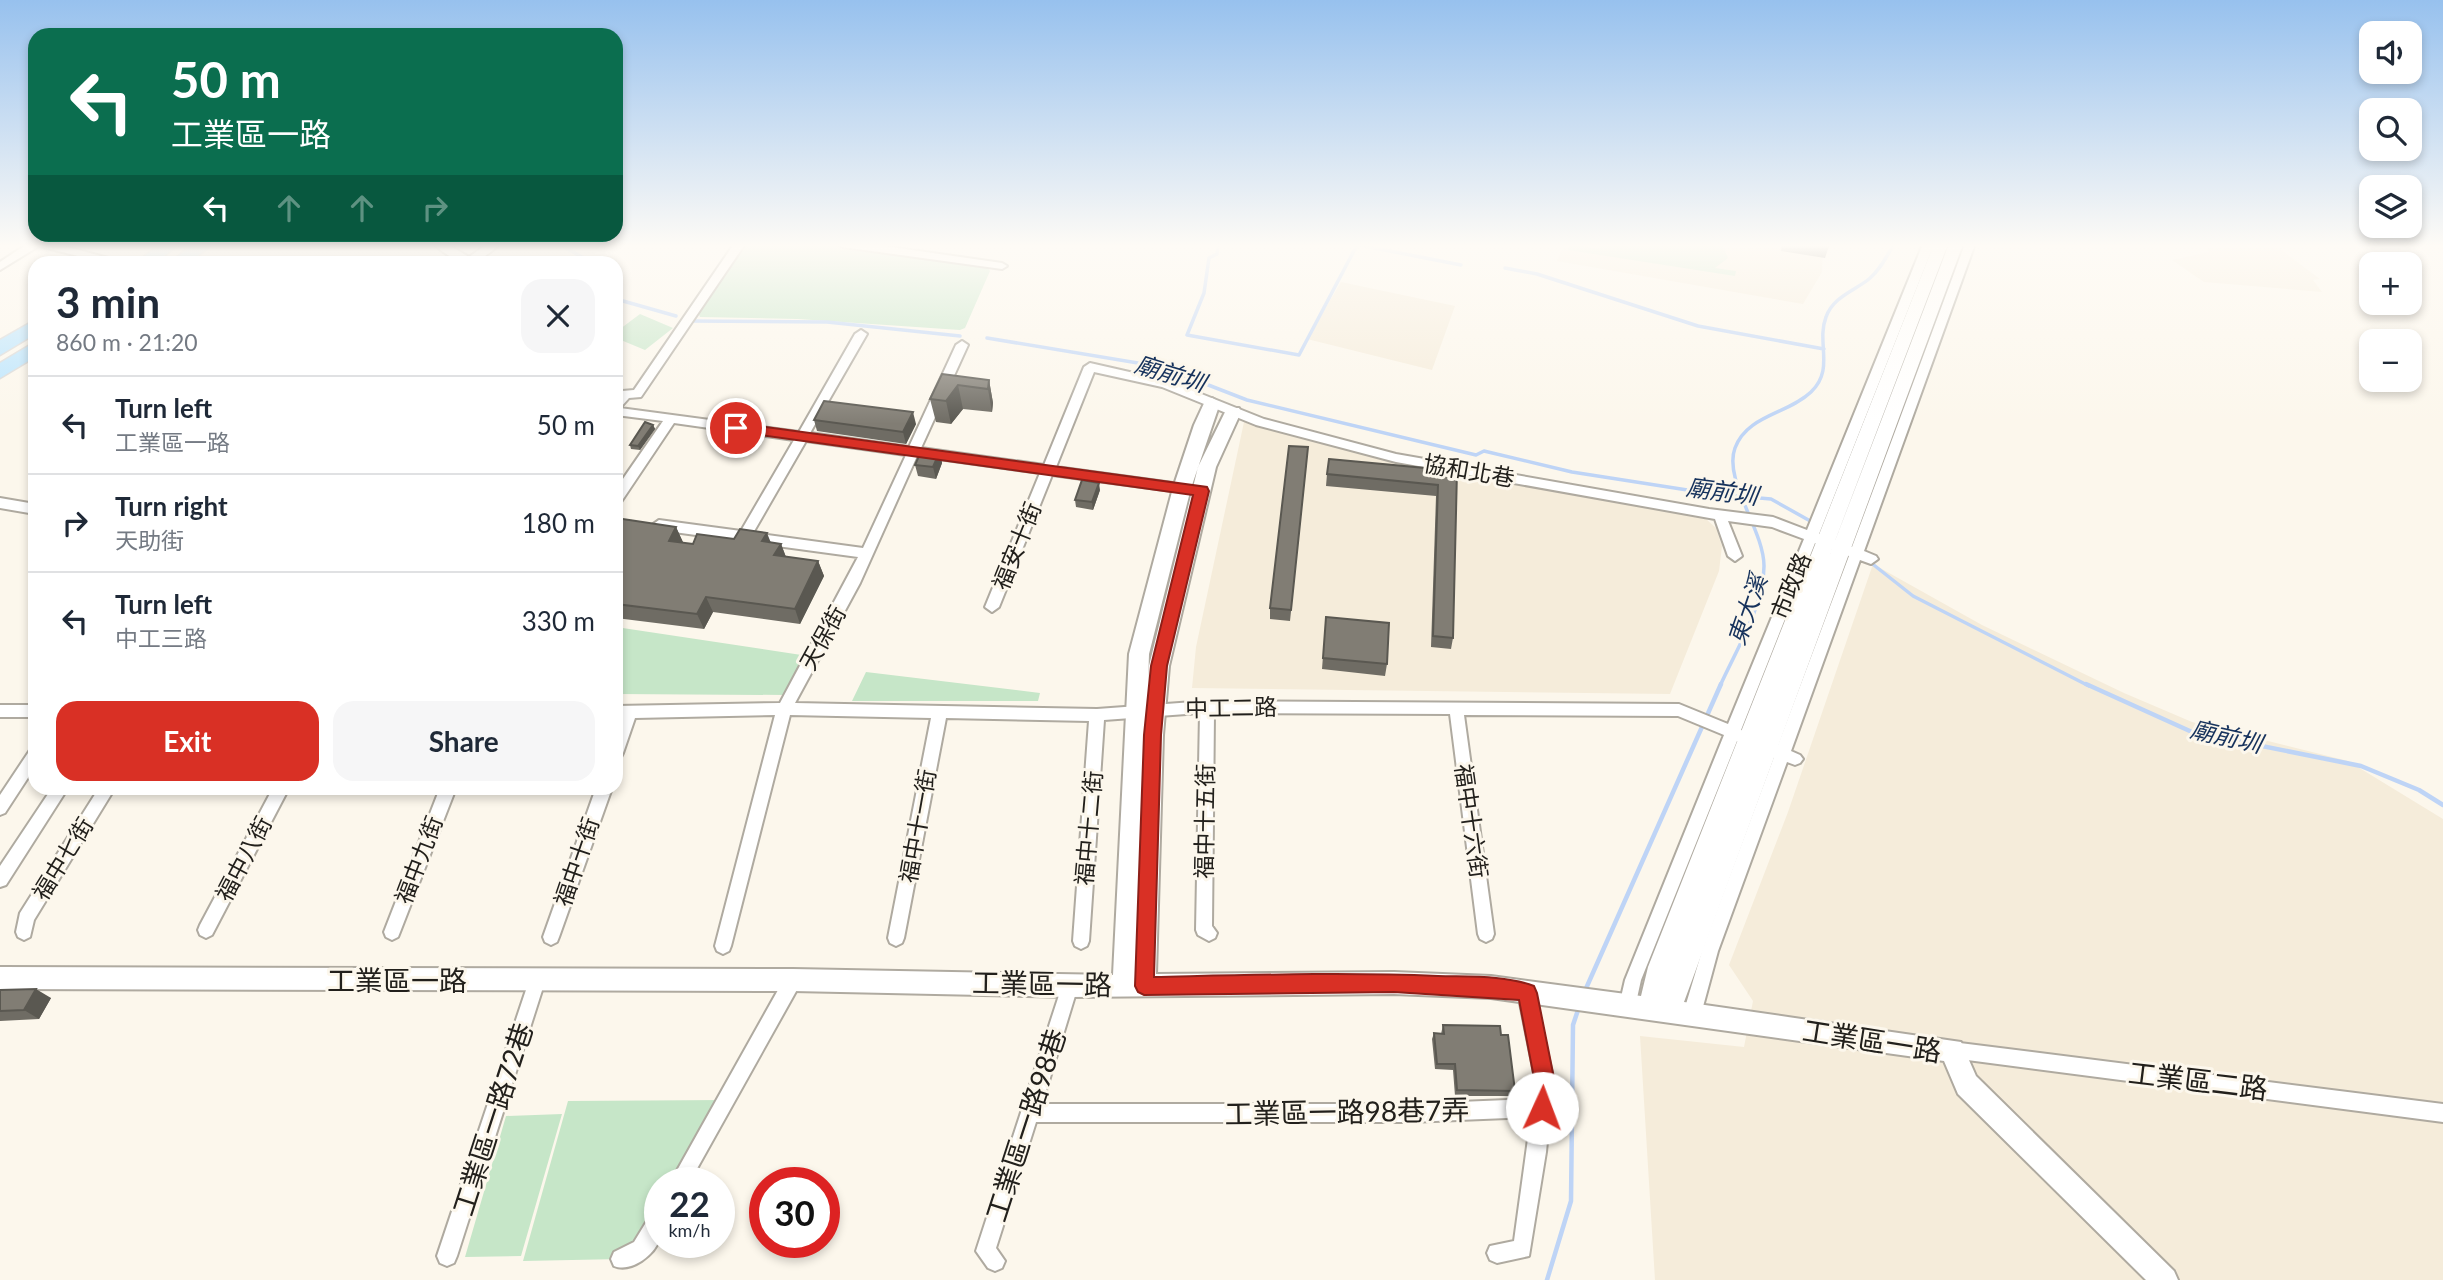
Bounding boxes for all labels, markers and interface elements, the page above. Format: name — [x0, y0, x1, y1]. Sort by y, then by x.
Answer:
map controls — [2359, 21, 2422, 392]
button: sound — [2359, 21, 2422, 84]
text: 50 m — [171, 50, 281, 108]
icon: left — [56, 56, 147, 147]
button: search — [2359, 98, 2422, 161]
text: 工業區一路 — [171, 114, 331, 153]
button: layers — [2359, 175, 2422, 238]
icon: left — [197, 189, 235, 227]
icon: ahead — [270, 189, 308, 227]
icon: ahead — [343, 189, 381, 227]
icon: right — [416, 189, 454, 227]
button: + — [2359, 252, 2422, 315]
text: 3 min — [56, 277, 160, 327]
button: close — [521, 279, 595, 353]
text: 860 m · 21:20 — [56, 328, 198, 356]
button: − — [2359, 329, 2422, 392]
water label: 廟前圳 — [1132, 348, 1212, 398]
text: Turn left — [115, 392, 212, 424]
pin — [706, 398, 766, 458]
icon: left — [56, 406, 94, 444]
text: 50 m — [537, 409, 595, 441]
icon: arrive — [717, 409, 755, 447]
text: 工業區一路 — [115, 428, 230, 456]
street label: 協和北巷 — [1421, 448, 1517, 492]
water label: 廟前圳 — [1685, 471, 1763, 510]
text: Turn right — [115, 490, 228, 522]
street label: 福安十街 — [986, 498, 1046, 594]
icon: right — [56, 504, 94, 542]
text: 180 m — [522, 507, 595, 539]
text: 天助街 — [115, 526, 184, 554]
street label: 市政路 — [1764, 548, 1816, 623]
water label: 東大溪 — [1721, 568, 1773, 648]
text: Turn left — [115, 588, 212, 620]
street label: 天保街 — [793, 601, 851, 674]
icon: left — [56, 602, 94, 640]
text: 330 m — [522, 605, 595, 637]
text: 中工三路 — [115, 624, 207, 652]
street label: 中工二路 — [1185, 692, 1277, 722]
button: Exit — [56, 701, 319, 781]
button: Share — [333, 701, 595, 781]
water label: 廟前圳 — [2188, 713, 2268, 758]
street label: 福中十六街 — [1450, 762, 1494, 880]
street label: 福中十五街 — [1189, 763, 1219, 879]
street label: 福中十一街 — [893, 767, 941, 885]
street label: 福中十二街 — [1069, 769, 1107, 886]
street label: 福中八街 — [209, 811, 277, 906]
street label: 福中七街 — [26, 812, 98, 905]
street label: 福中九街 — [389, 812, 448, 908]
street label: 福中十街 — [548, 814, 604, 910]
street label: 工業區一路 — [327, 963, 467, 997]
street label: 工業區一路 — [972, 965, 1112, 1001]
street label: 工業區一路 — [1800, 1012, 1944, 1068]
street label: 工業區一路72巷 — [445, 1018, 539, 1219]
street label: 工業區一路98巷 — [978, 1024, 1072, 1225]
street label: 工業區二路 — [2127, 1055, 2270, 1105]
position arrow — [1505, 1071, 1579, 1145]
street label: 工業區一路98巷7弄 — [1224, 1092, 1470, 1130]
speed limit sign: 30 — [749, 1167, 840, 1258]
text: 22 — [669, 1182, 710, 1224]
text: km/h — [668, 1219, 711, 1241]

